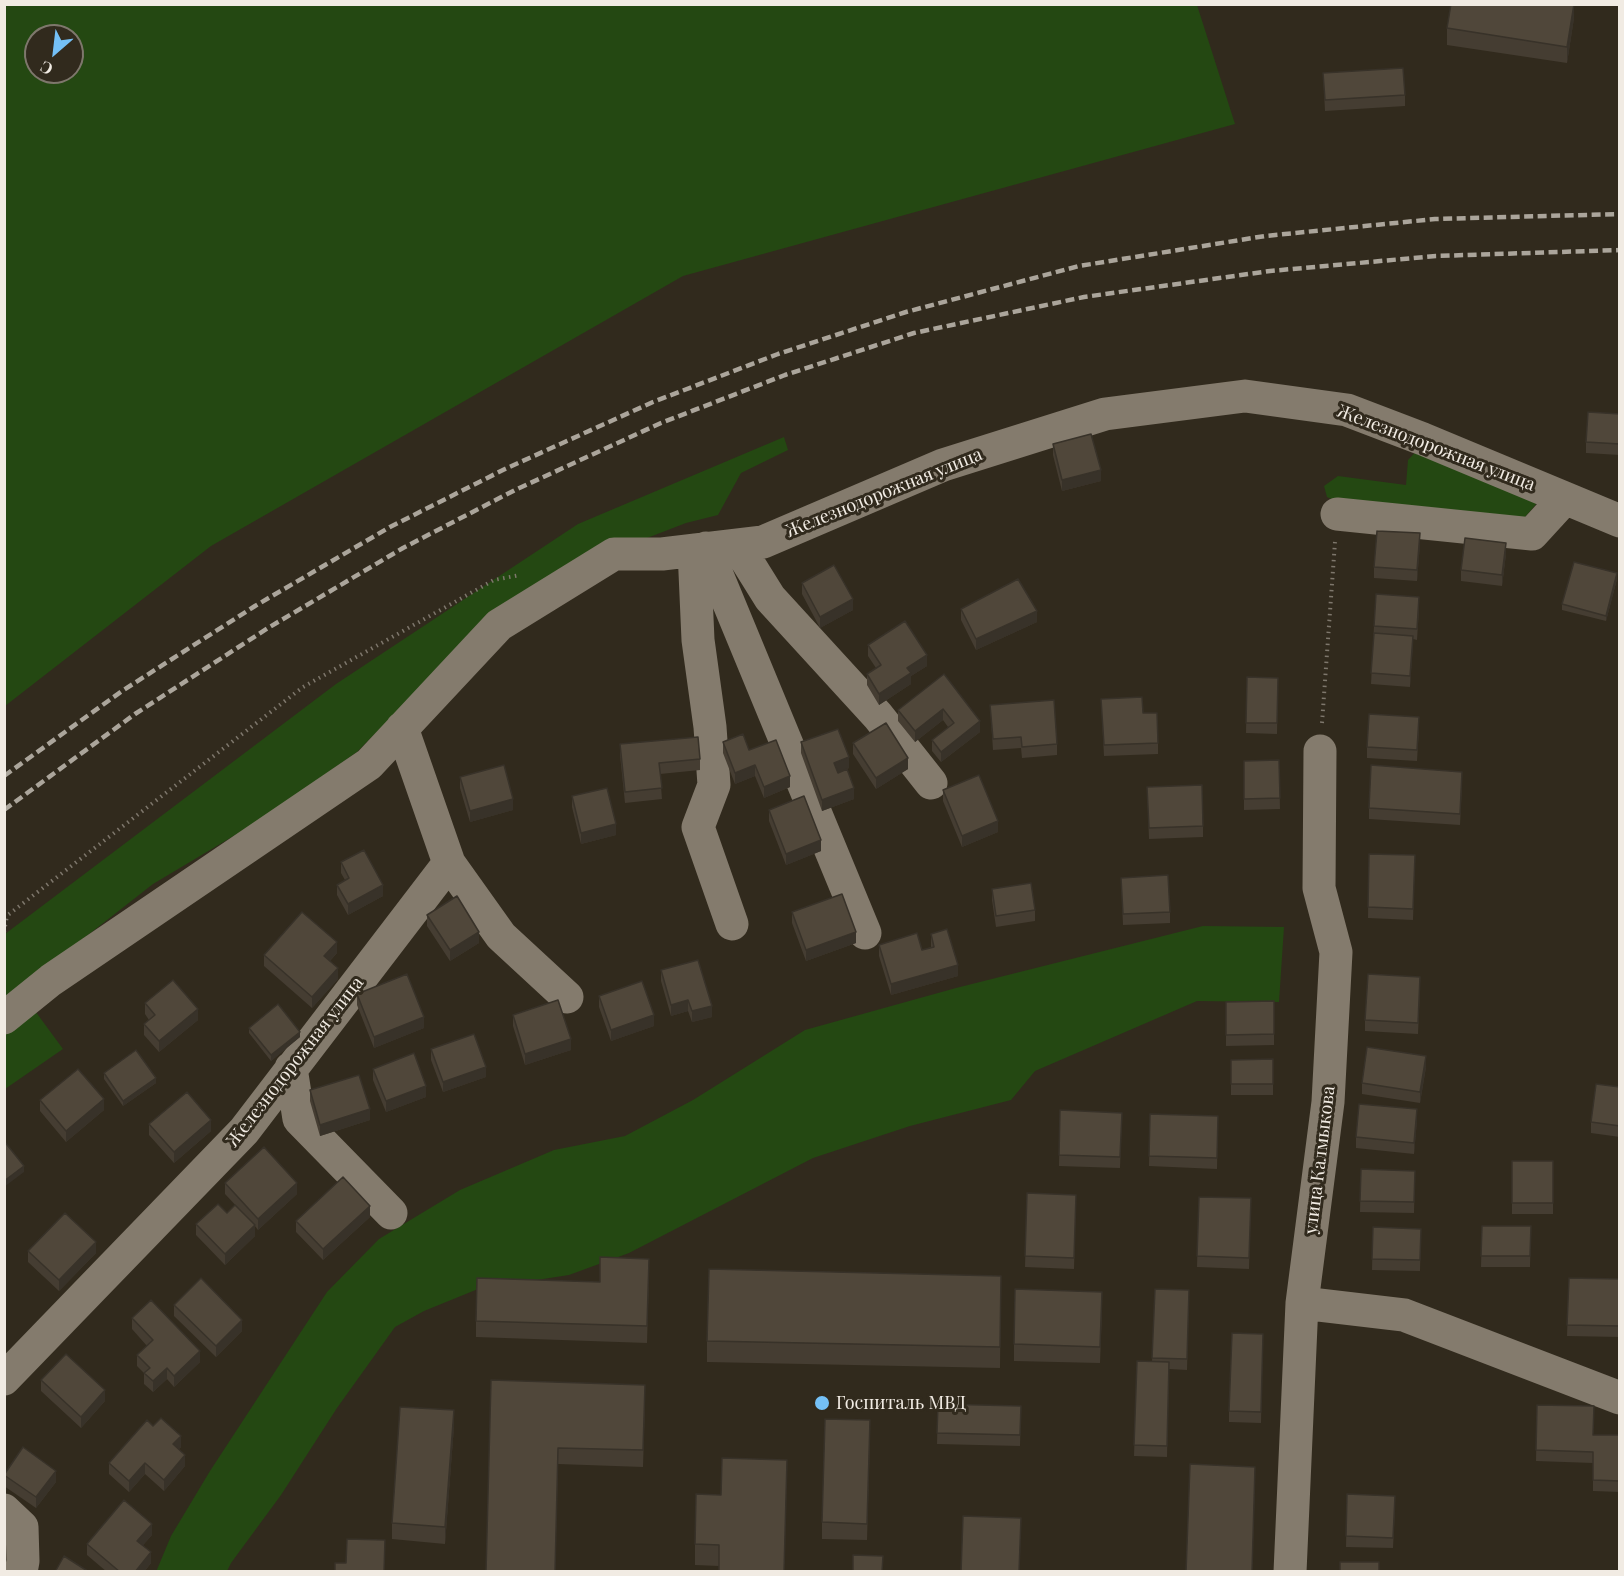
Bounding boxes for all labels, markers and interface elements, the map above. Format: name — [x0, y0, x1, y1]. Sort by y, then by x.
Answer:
north arrow — [24, 24, 84, 84]
text: С — [36, 57, 56, 80]
street label: Железнодорожная улица — [1334, 400, 1538, 496]
street label: Железнодорожная улица — [782, 444, 986, 542]
street label: Железнодорожная улица — [222, 972, 368, 1152]
street label: улица Калмыкова — [1300, 1084, 1340, 1236]
place label: Госпиталь МВД — [836, 1392, 966, 1414]
marker: Госпиталь МВД — [813, 1394, 831, 1412]

